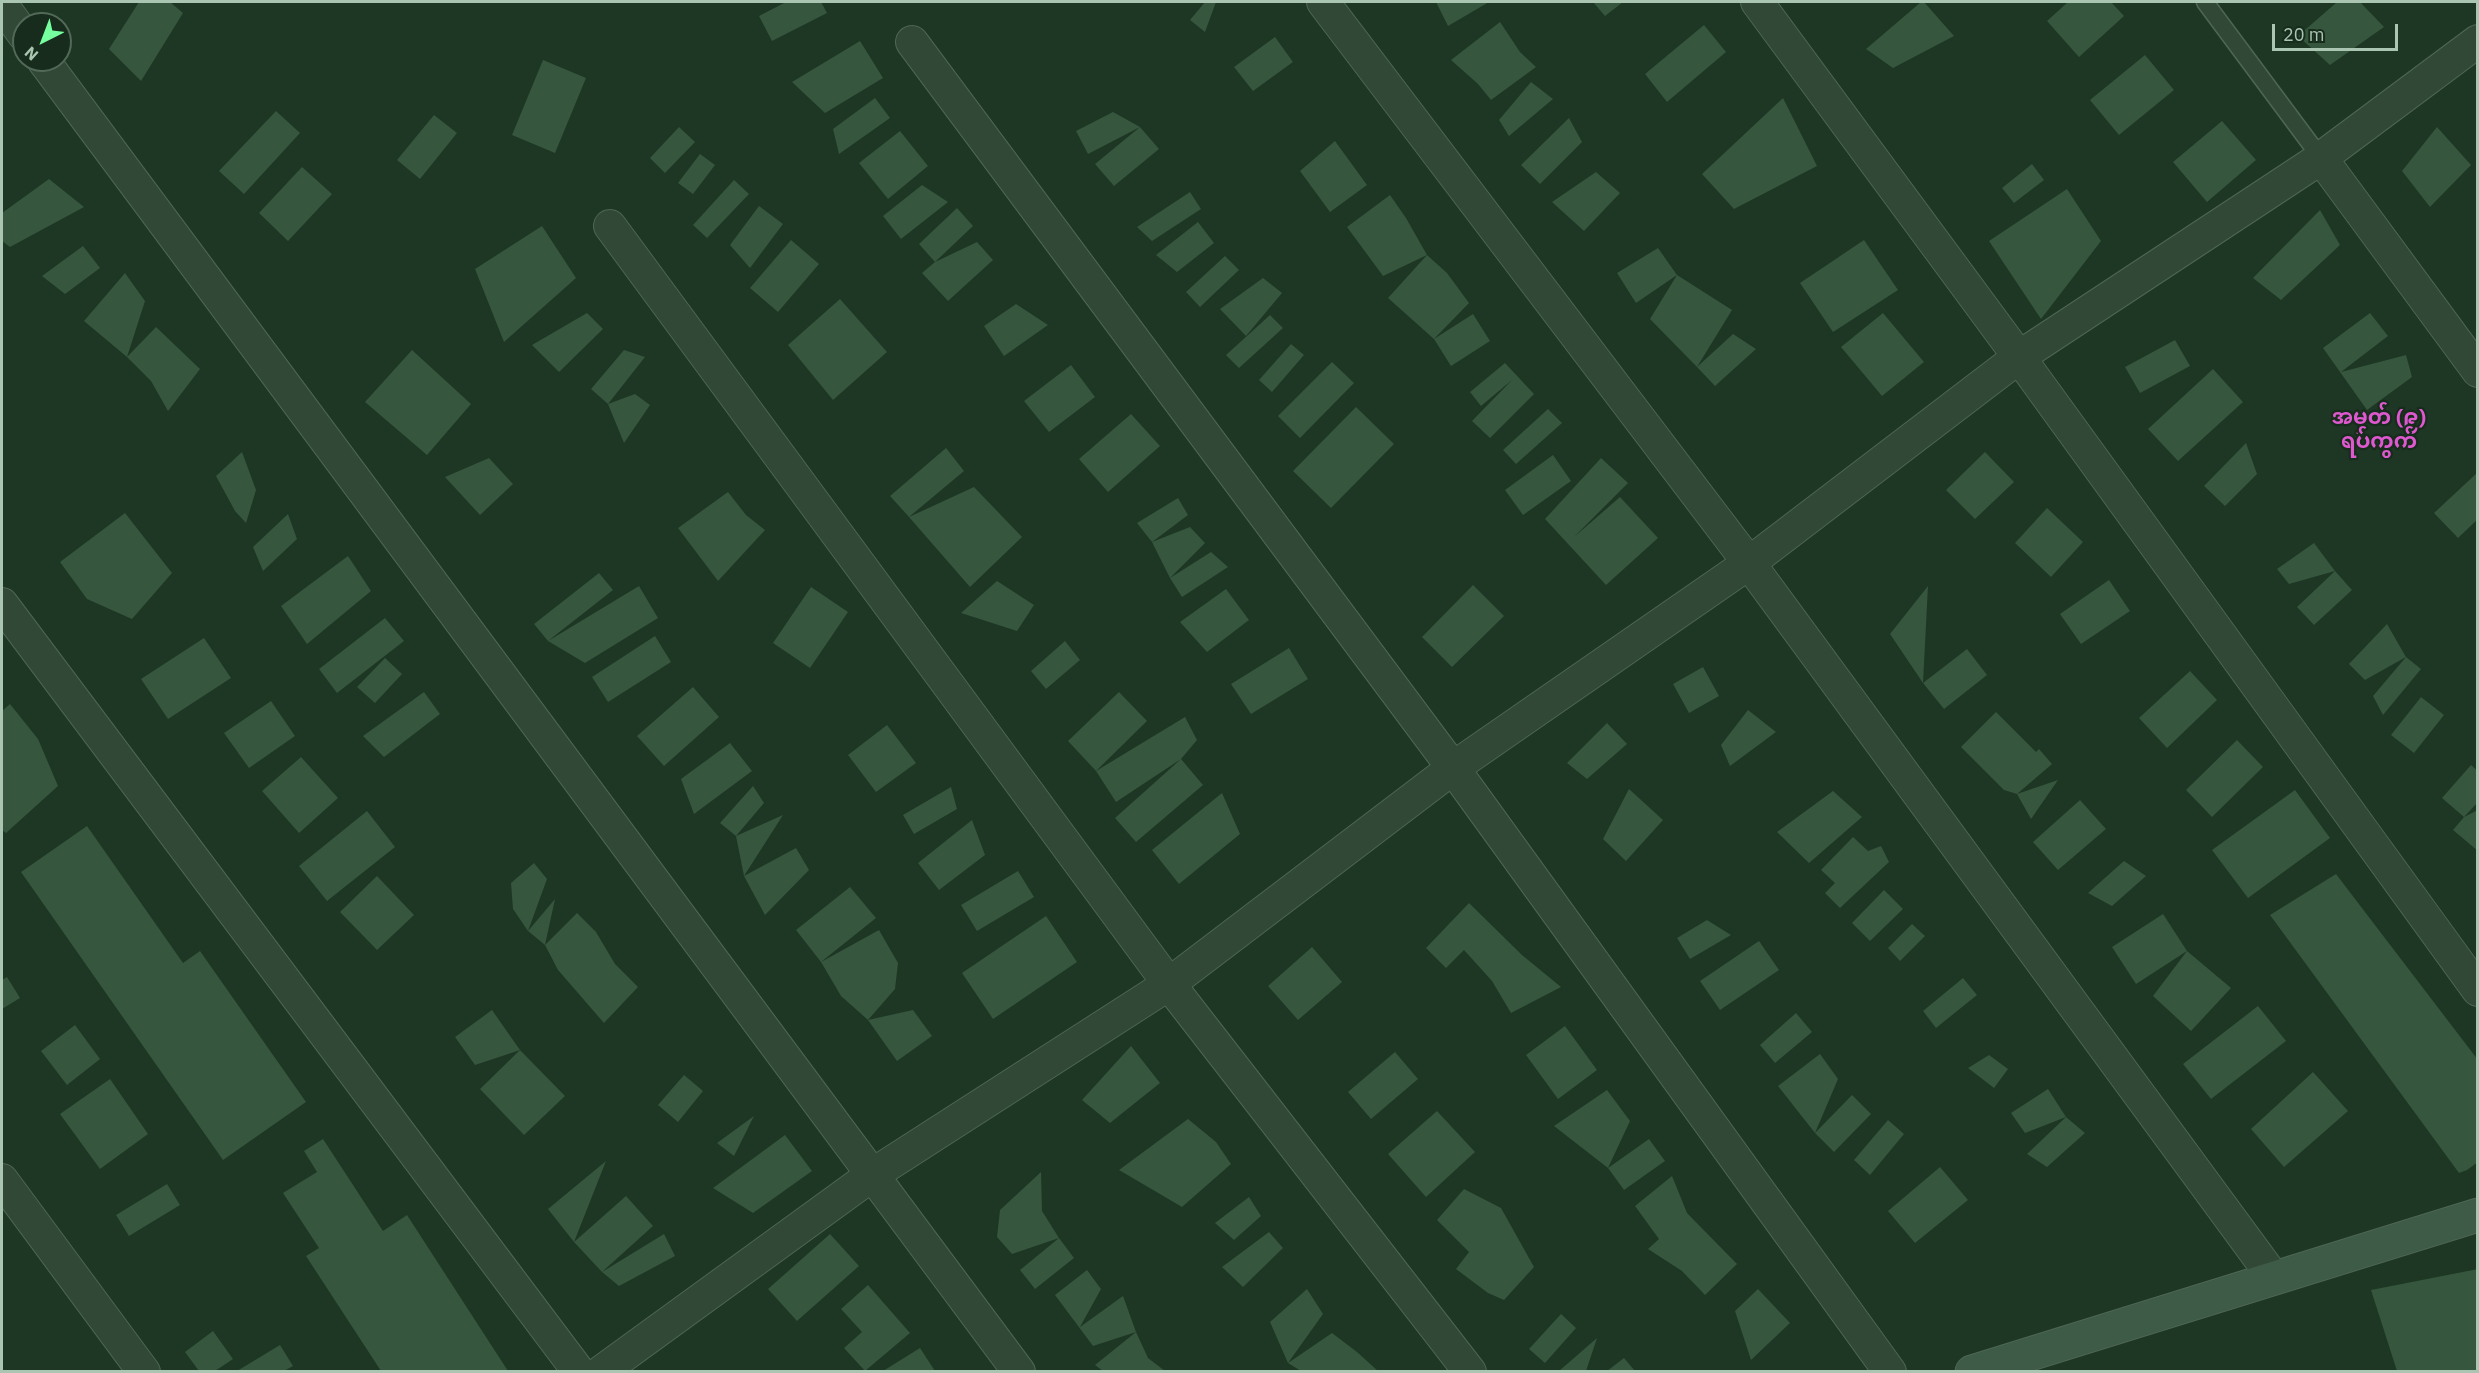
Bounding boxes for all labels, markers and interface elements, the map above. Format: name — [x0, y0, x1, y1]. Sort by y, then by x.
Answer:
north arrow — [12, 12, 72, 72]
scale bar — [2275, 12, 2401, 50]
text: 20 m — [2283, 23, 2325, 46]
text: N — [20, 43, 42, 65]
district label: အမှတ် (၉) ရပ်ကွက် — [2332, 405, 2426, 455]

